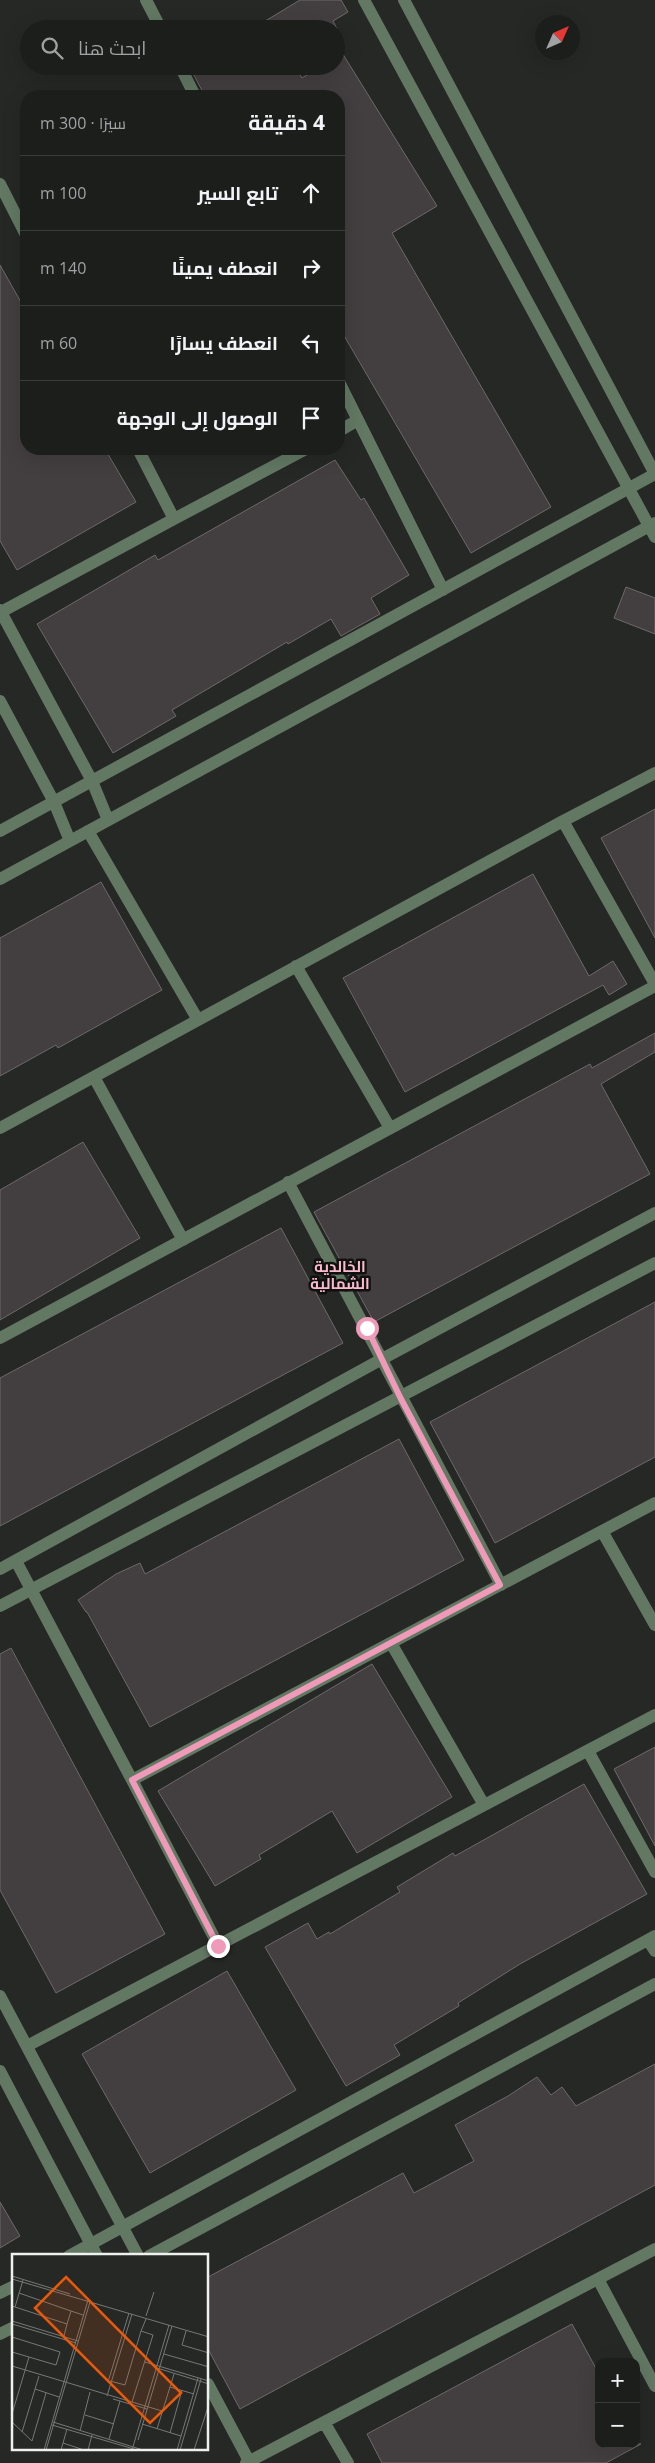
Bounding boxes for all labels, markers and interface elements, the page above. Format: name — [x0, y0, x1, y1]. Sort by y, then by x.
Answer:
north arrow — [535, 15, 580, 60]
search box — [20, 20, 345, 75]
icon: search — [38, 34, 66, 62]
text: ابحث هنا — [78, 35, 146, 61]
text: 4 دقيقة — [248, 108, 325, 136]
text: سيرًا · 300 m — [40, 112, 126, 134]
icon: ahead — [297, 179, 325, 207]
text: تابع السير — [198, 180, 278, 206]
text: 100 m — [40, 182, 86, 204]
icon: right — [297, 254, 325, 282]
text: انعطف يمينًا — [172, 255, 278, 281]
text: 140 m — [40, 257, 86, 279]
icon: left — [297, 329, 325, 357]
text: انعطف يسارًا — [169, 330, 278, 356]
text: 60 m — [40, 332, 77, 354]
icon: arrive — [297, 404, 325, 432]
text: الوصول إلى الوجهة — [117, 405, 278, 431]
district label: الخالدية الشمالية — [310, 1256, 370, 1293]
route start — [356, 1317, 379, 1340]
route end — [207, 1935, 230, 1958]
inset map — [12, 2254, 209, 2450]
map controls — [595, 2358, 640, 2448]
button: + — [595, 2358, 640, 2403]
button: − — [595, 2403, 640, 2448]

